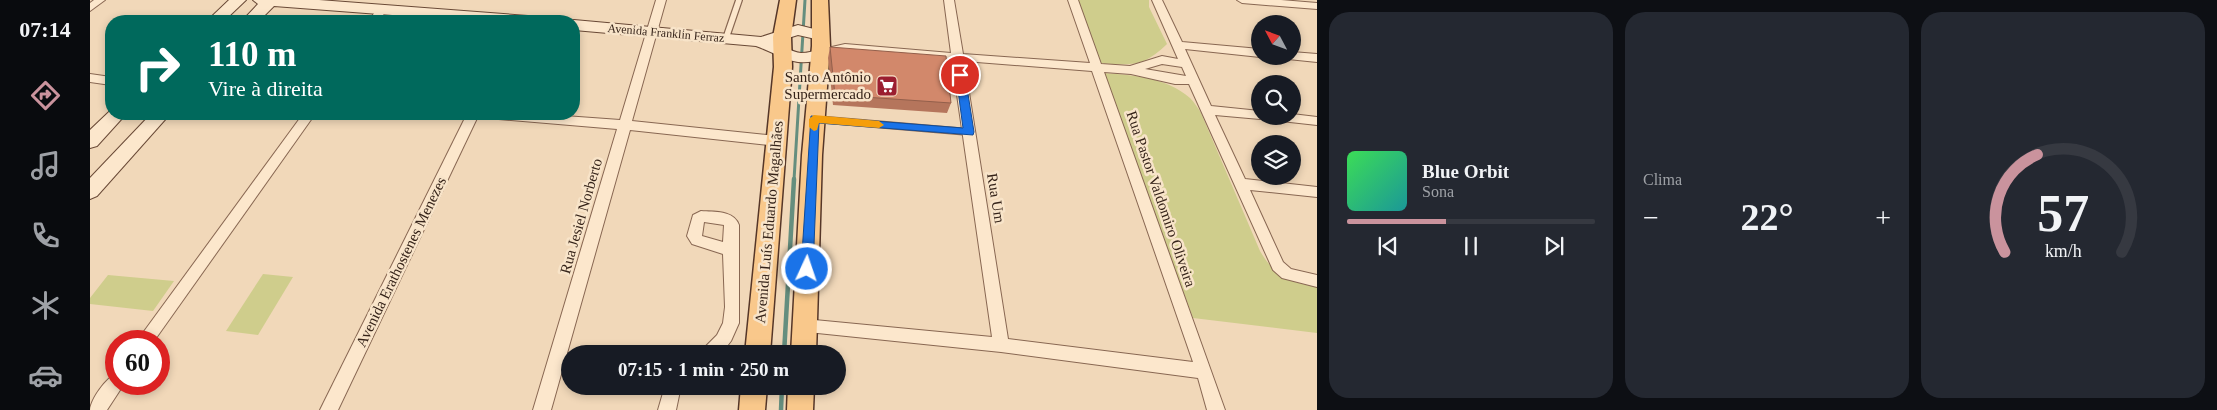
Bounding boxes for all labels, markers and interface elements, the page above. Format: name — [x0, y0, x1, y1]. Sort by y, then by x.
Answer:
north arrow — [1251, 15, 1301, 65]
map controls — [1251, 15, 1301, 185]
text: 07:14 — [19, 17, 71, 42]
street label: Avenida Franklin Ferraz — [607, 21, 725, 45]
icon: right — [125, 35, 190, 100]
text: 110 m — [208, 35, 296, 74]
pin — [939, 54, 981, 96]
icon: arrive — [946, 61, 974, 89]
place label: Santo Antônio Supermercado — [784, 69, 871, 102]
supermarket icon: Santo Antônio Supermercado — [875, 74, 899, 98]
button: search — [1251, 75, 1301, 125]
text: Vire à direita — [208, 76, 323, 101]
icon: directions — [28, 78, 63, 113]
street label: Rua Pastor Valdomiro Oliveira — [1123, 109, 1199, 289]
street label: Avenida Luís Eduardo Magalhães — [752, 120, 786, 324]
button: layers — [1251, 135, 1301, 185]
icon: music — [28, 148, 63, 183]
street label: Rua Jesiel Norberto — [557, 157, 605, 275]
text: Blue Orbit — [1422, 161, 1509, 182]
text: Clima — [1643, 171, 1682, 188]
street label: Rua Um — [984, 172, 1008, 224]
street label: Avenida Erathostenes Menezes — [353, 174, 449, 350]
text: Sona — [1422, 183, 1454, 200]
text: 57 — [2037, 185, 2089, 242]
text: 22° — [1740, 196, 1794, 238]
text: − — [1643, 202, 1659, 233]
text: + — [1875, 202, 1891, 233]
icon: phone — [28, 218, 63, 253]
icon: previous — [1374, 232, 1402, 260]
icon: pause — [1457, 232, 1485, 260]
icon: next — [1540, 232, 1568, 260]
text: km/h — [2045, 241, 2081, 261]
position arrow — [780, 242, 832, 294]
icon: climate — [28, 288, 63, 323]
speed limit sign: 60 — [105, 330, 170, 395]
icon: car — [28, 358, 63, 393]
text: 07:15 · 1 min · 250 m — [618, 359, 789, 380]

